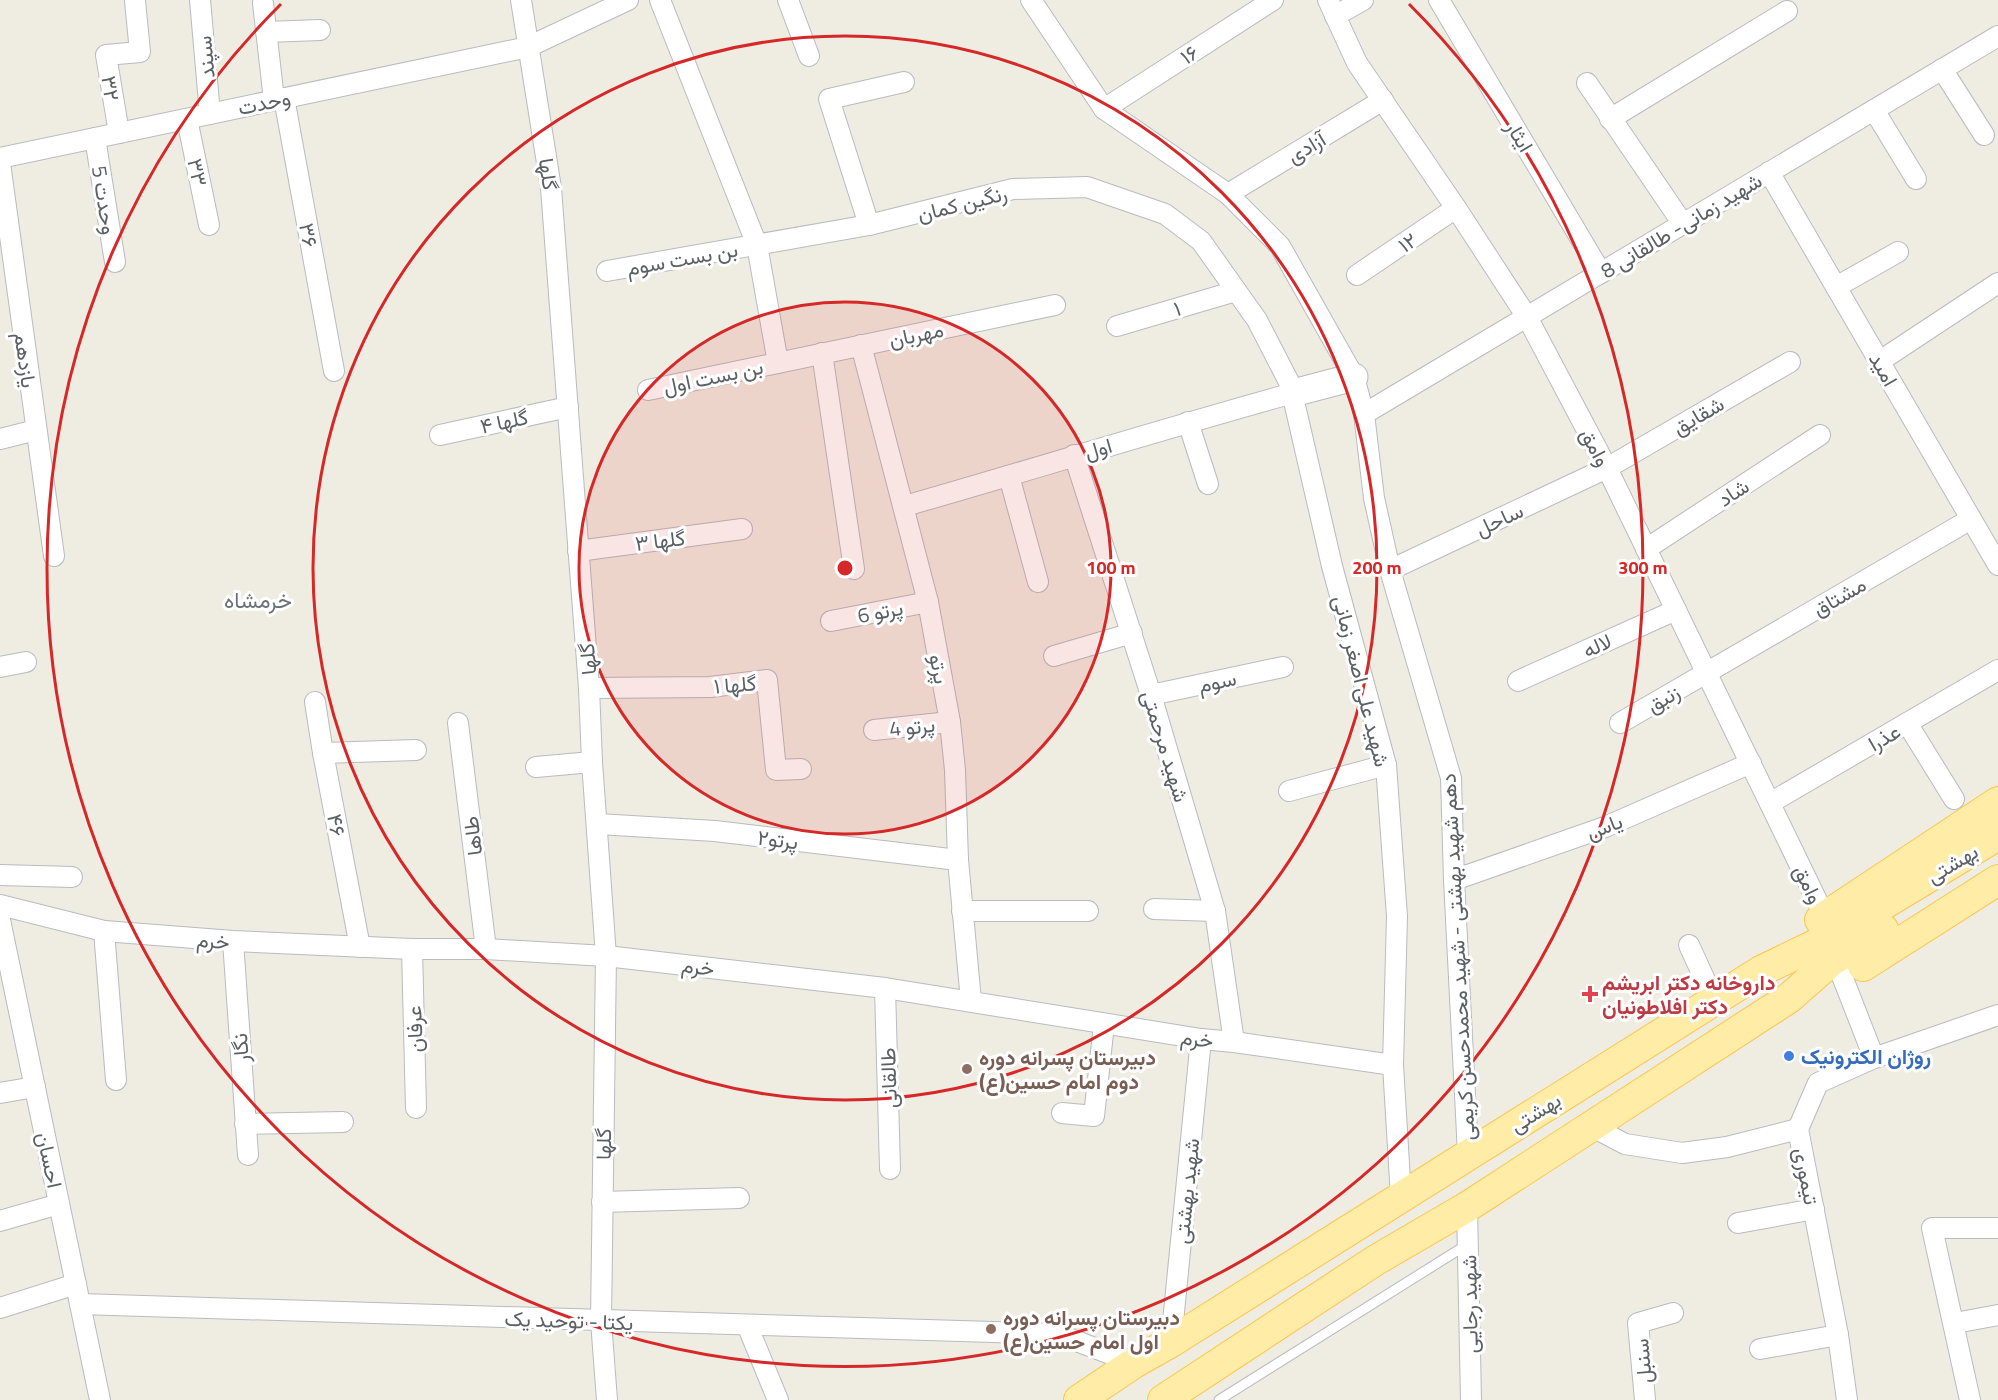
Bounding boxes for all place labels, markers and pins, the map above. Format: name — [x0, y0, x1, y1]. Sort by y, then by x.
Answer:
centre of rings — [835, 558, 855, 578]
place label: داروخانه دکتر ابریشم دکتر افلاطونیان — [1602, 966, 1775, 1022]
marker: داروخانه دکتر ابریشم دکتر افلاطونیان — [1583, 987, 1597, 1001]
place label: روژان الکترونیک — [1801, 1040, 1931, 1072]
place label: دبیرستان پسرانه دوره دوم امام حسین(ع) — [979, 1041, 1156, 1097]
marker: روژان الکترونیک — [1782, 1049, 1796, 1063]
marker: دبیرستان پسرانه دوره دوم امام حسین(ع) — [960, 1062, 974, 1076]
place label: دبیرستان پسرانه دوره اول امام حسین(ع) — [1003, 1301, 1180, 1357]
marker: دبیرستان پسرانه دوره اول امام حسین(ع) — [984, 1322, 998, 1336]

